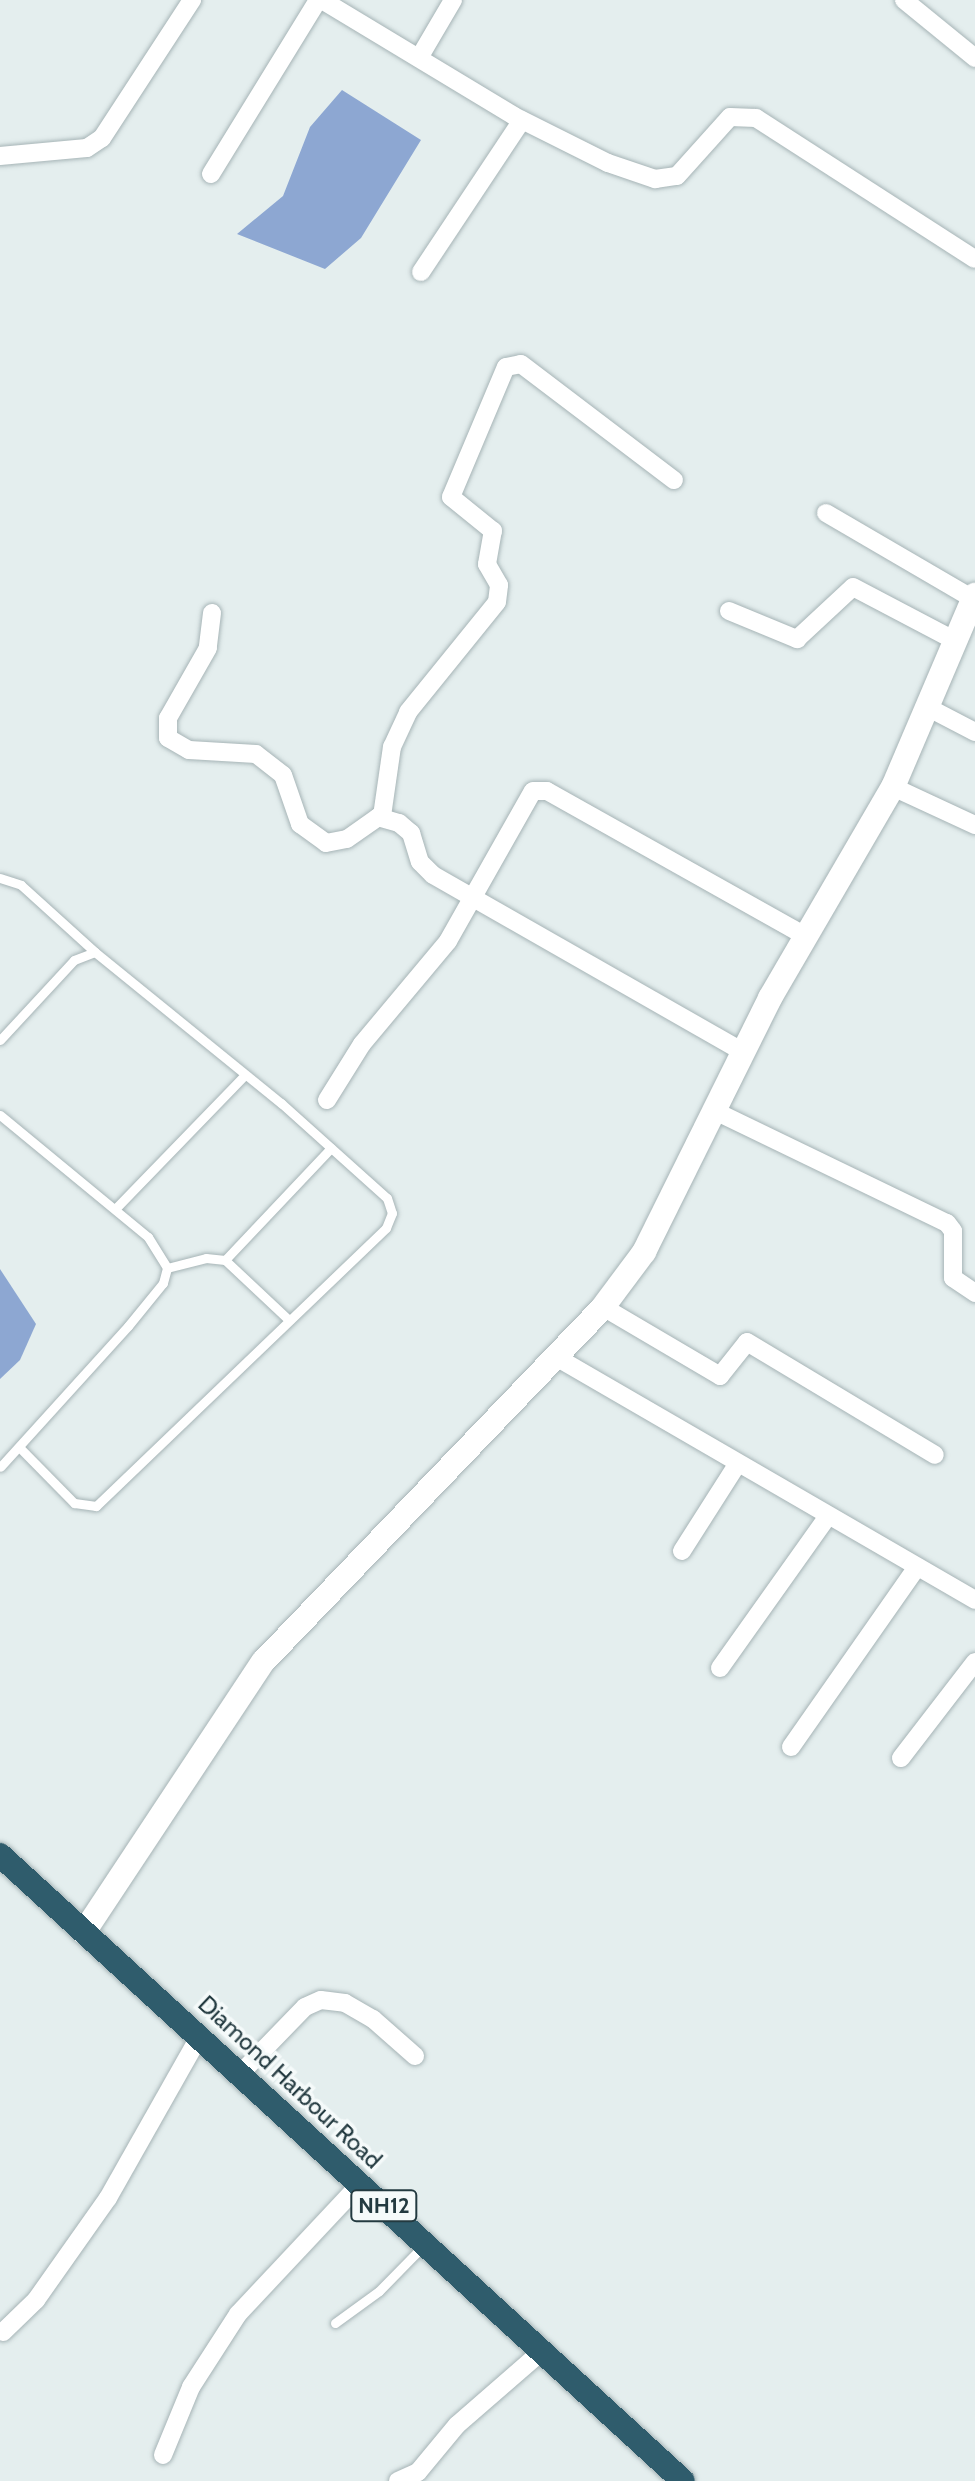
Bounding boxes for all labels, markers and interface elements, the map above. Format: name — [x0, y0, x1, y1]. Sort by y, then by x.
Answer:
street label: Diamond Harbour Road — [192, 1990, 388, 2174]
road number: NH12 — [350, 2188, 418, 2224]

